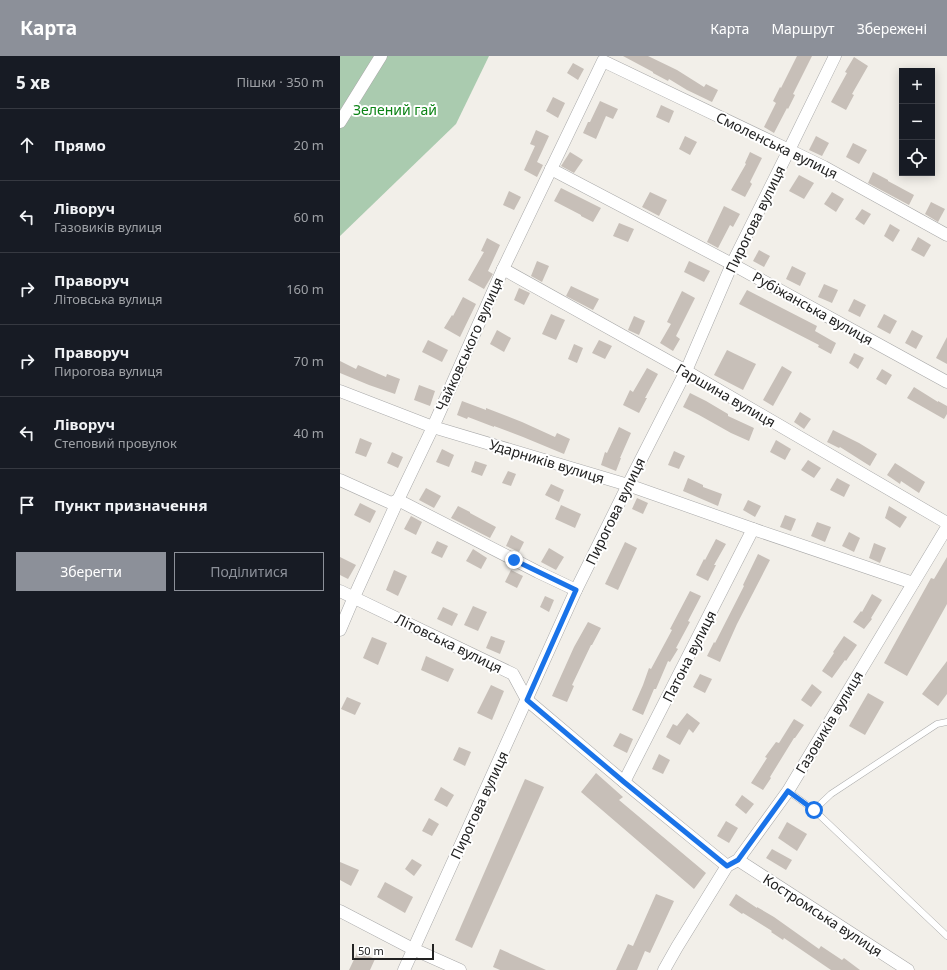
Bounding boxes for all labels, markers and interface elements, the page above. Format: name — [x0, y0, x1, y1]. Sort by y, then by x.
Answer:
text: Карта — [20, 15, 77, 41]
text: Карта — [710, 19, 749, 38]
text: Маршрут — [771, 19, 835, 38]
text: Збережені — [857, 19, 927, 38]
map controls — [899, 68, 935, 176]
button: + — [899, 68, 935, 104]
text: 5 хв — [16, 71, 50, 94]
text: Пішки · 350 m — [236, 73, 324, 91]
park label: Зелений гай — [353, 100, 437, 119]
button: − — [899, 104, 935, 140]
street label: Смоленська вулиця — [713, 107, 841, 183]
icon: ahead — [16, 134, 38, 156]
text: Прямо — [54, 135, 106, 155]
text: 20 m — [294, 136, 324, 154]
button: locate — [899, 140, 935, 176]
street label: Пирогова вулиця — [721, 162, 789, 276]
text: Ліворуч — [54, 198, 115, 218]
icon: left — [16, 206, 38, 228]
text: 60 m — [294, 208, 324, 226]
text: Газовиків вулиця — [54, 218, 162, 236]
street label: Рубіжанська вулиця — [749, 267, 877, 349]
text: Праворуч — [54, 270, 129, 290]
street label: Чайковського вулиця — [431, 274, 507, 414]
icon: right — [16, 278, 38, 300]
text: 160 m — [286, 280, 324, 298]
text: Літовська вулиця — [54, 290, 162, 308]
text: Праворуч — [54, 342, 129, 362]
icon: right — [16, 350, 38, 372]
text: 70 m — [294, 352, 324, 370]
street label: Гаршина вулиця — [673, 359, 779, 431]
text: Пирогова вулиця — [54, 362, 163, 380]
text: Ліворуч — [54, 414, 115, 434]
icon: left — [16, 422, 38, 444]
text: 40 m — [294, 424, 324, 442]
text: Степовий провулок — [54, 434, 177, 452]
street label: Ударників вулиця — [487, 434, 607, 488]
street label: Пирогова вулиця — [581, 454, 649, 568]
icon: arrive — [16, 494, 38, 516]
text: Пункт призначення — [54, 495, 208, 515]
route end — [505, 551, 523, 569]
button: Зберегти — [16, 552, 166, 591]
button: Поділитися — [174, 552, 324, 591]
street label: Патона вулиця — [658, 607, 720, 705]
street label: Літовська вулиця — [392, 609, 506, 677]
street label: Газовиків вулиця — [791, 667, 867, 777]
street label: Пирогова вулиця — [446, 748, 512, 862]
route start — [805, 801, 823, 819]
street label: Костромська вулиця — [760, 869, 886, 961]
scale bar — [352, 942, 434, 961]
text: 50 m — [358, 943, 384, 958]

